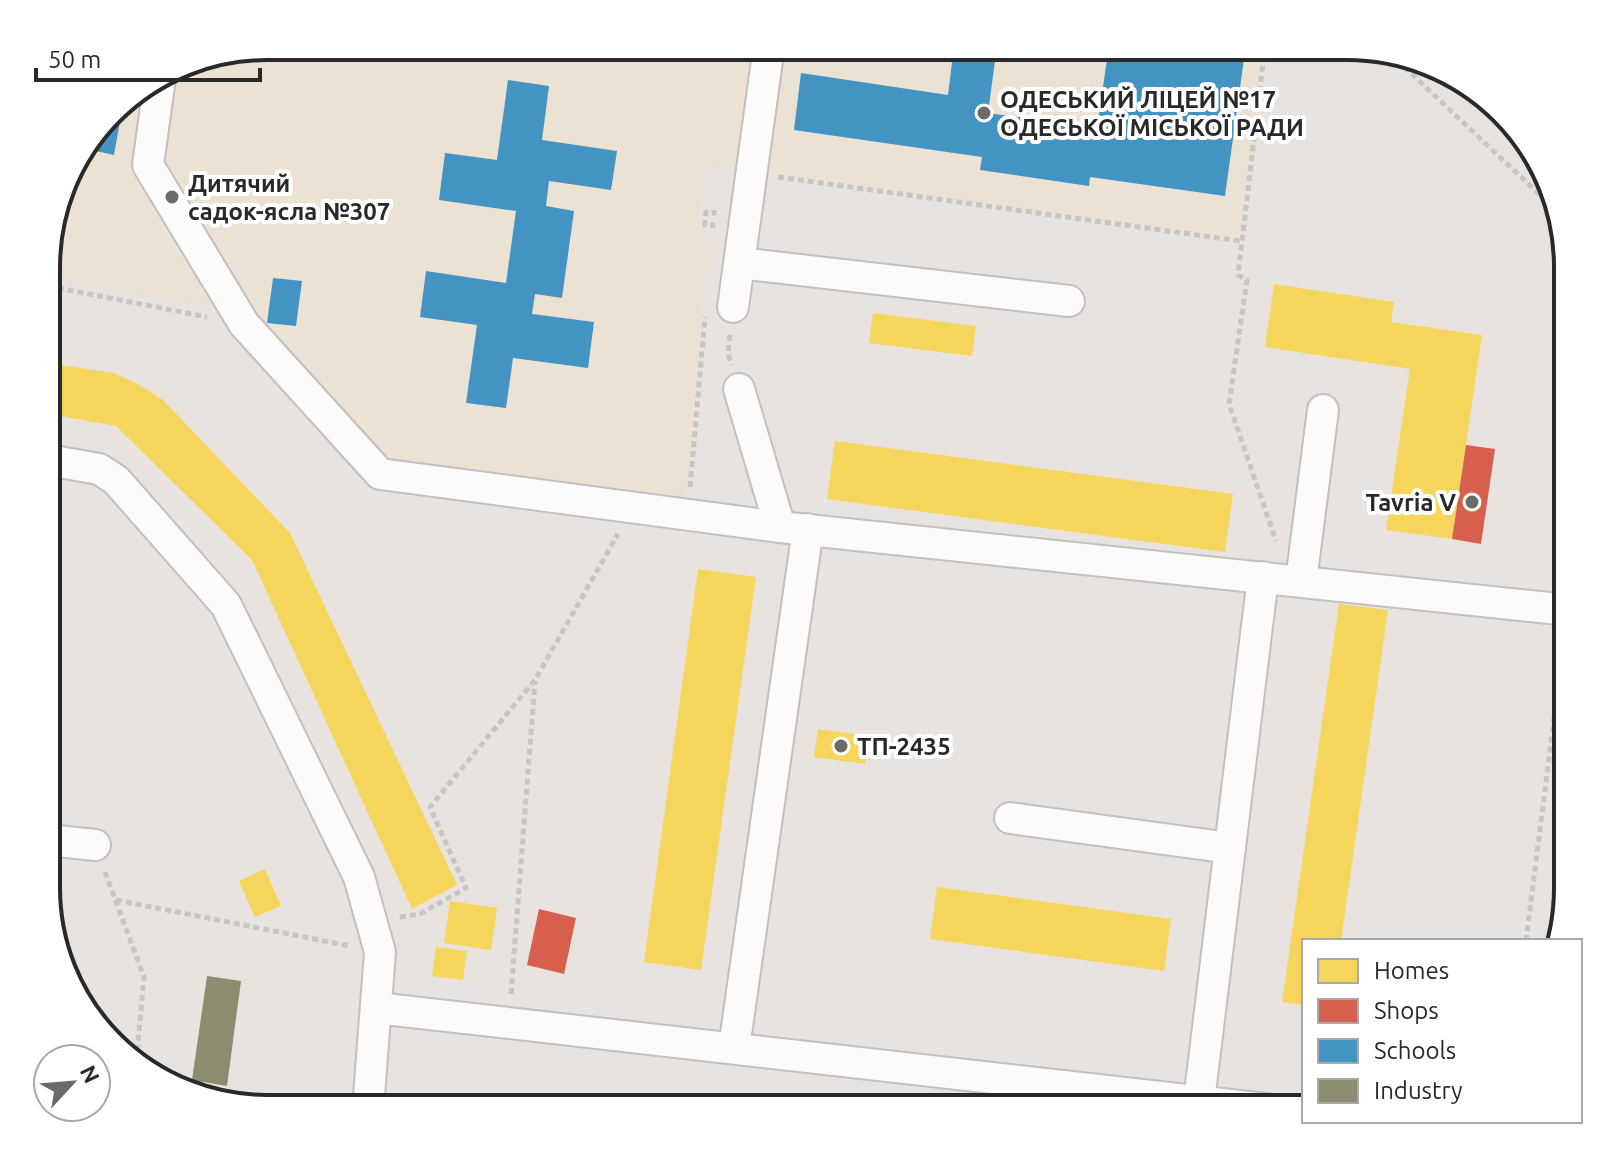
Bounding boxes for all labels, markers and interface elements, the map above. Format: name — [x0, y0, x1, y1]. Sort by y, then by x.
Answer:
scale bar — [36, 32, 260, 82]
text: 50 m — [48, 46, 101, 73]
place label: ОДЕСЬКИЙ ЛІЦЕЙ №17 ОДЕСЬКОЇ МІСЬКОЇ РАДИ — [1000, 86, 1304, 141]
marker: ОДЕСЬКИЙ ЛІЦЕЙ №17 ОДЕСЬКОЇ МІСЬКОЇ РАДИ — [975, 104, 993, 122]
place label: Дитячий садок-ясла №307 — [188, 170, 390, 225]
marker: Дитячий садок-ясла №307 — [163, 188, 181, 206]
place label: Tavria V — [1365, 489, 1456, 516]
marker: Tavria V — [1463, 493, 1481, 511]
place label: ТП-2435 — [857, 733, 951, 760]
marker: ТП-2435 — [832, 737, 850, 755]
legend — [1302, 939, 1582, 1123]
text: Homes — [1374, 957, 1449, 984]
text: Shops — [1374, 997, 1439, 1024]
text: Schools — [1374, 1037, 1456, 1064]
north arrow — [32, 1043, 112, 1123]
text: N — [76, 1061, 105, 1087]
text: Industry — [1374, 1077, 1463, 1104]

